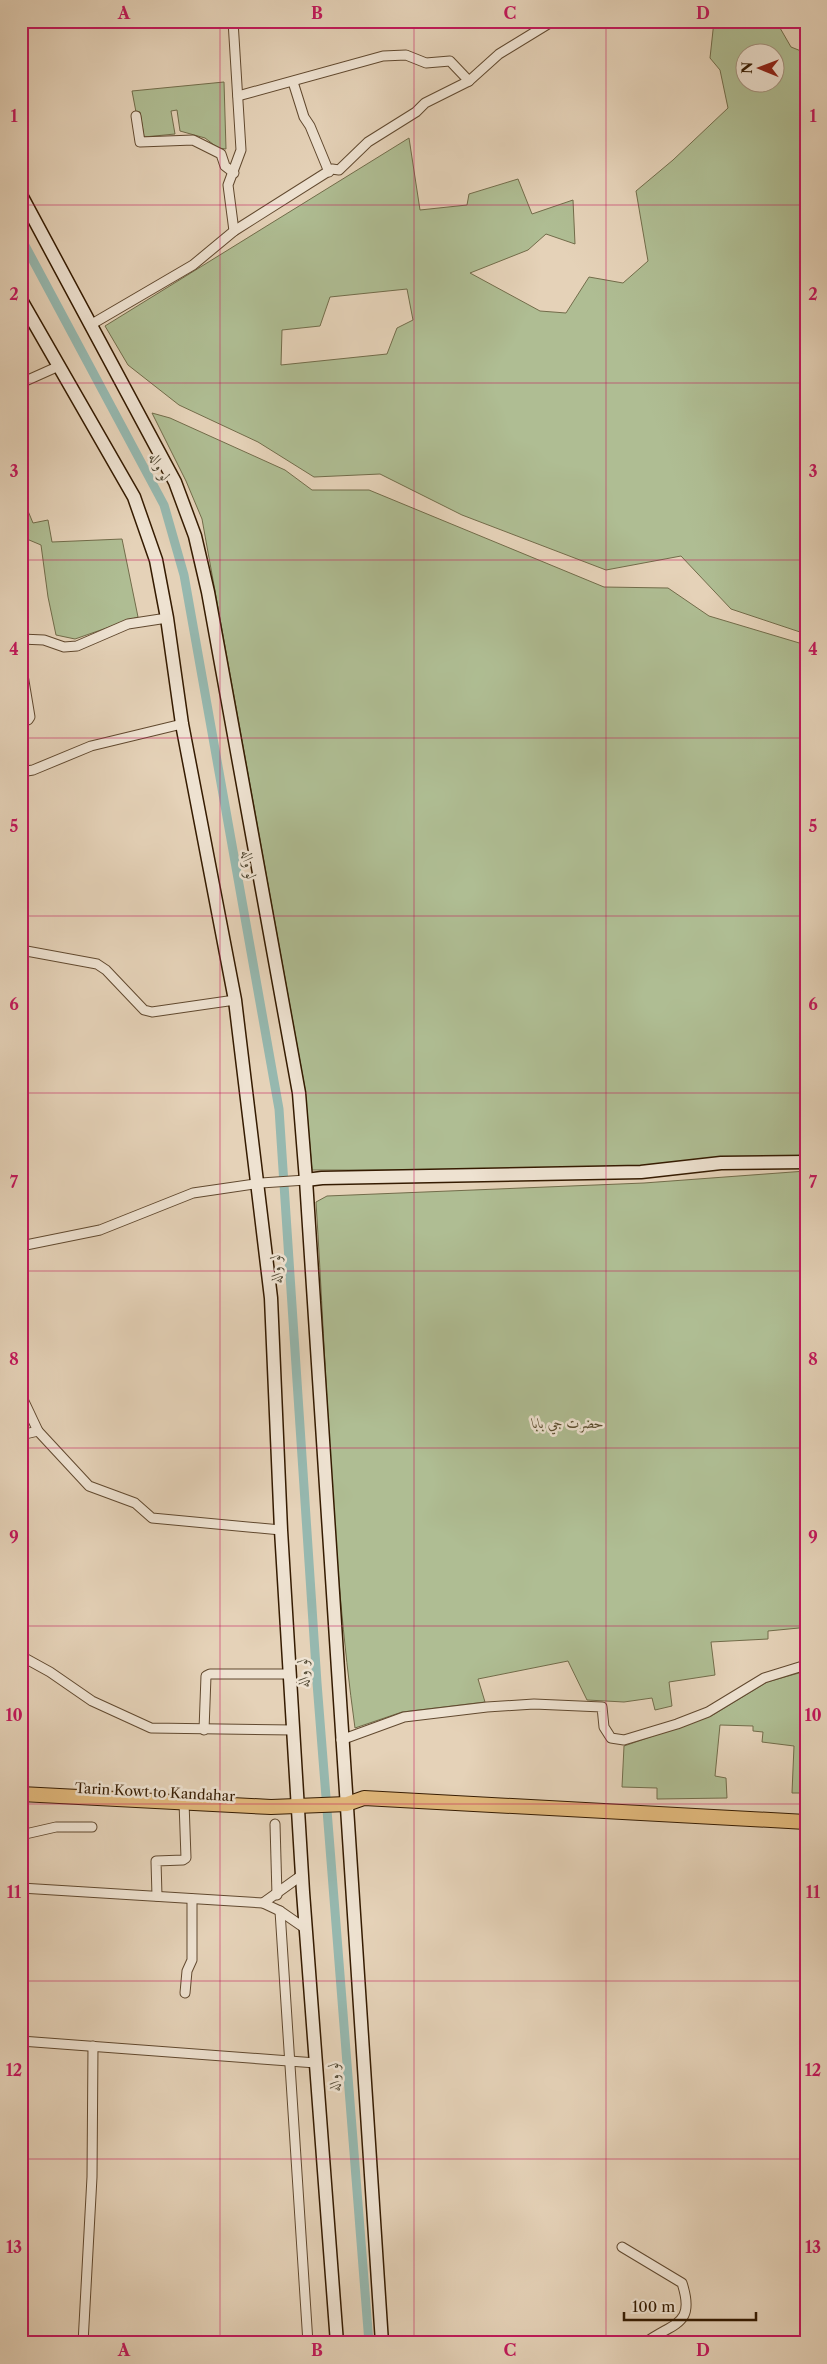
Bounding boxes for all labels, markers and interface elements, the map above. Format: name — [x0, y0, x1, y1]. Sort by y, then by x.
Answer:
text: A — [117, 3, 131, 23]
text: B — [311, 3, 323, 23]
text: C — [504, 3, 516, 23]
text: D — [696, 3, 710, 23]
north arrow — [734, 42, 784, 92]
text: N — [738, 62, 756, 74]
text: 1 — [10, 106, 18, 126]
text: 1 — [809, 106, 817, 126]
text: 2 — [9, 284, 19, 304]
text: 2 — [808, 284, 818, 304]
water label: لو واله — [145, 449, 176, 484]
text: 3 — [9, 461, 19, 481]
text: 3 — [808, 461, 818, 481]
text: 4 — [9, 639, 19, 659]
text: 4 — [808, 639, 818, 659]
text: 5 — [10, 816, 19, 836]
text: 5 — [809, 816, 818, 836]
water label: لو واله — [238, 849, 261, 881]
text: 6 — [9, 994, 19, 1014]
text: 6 — [808, 994, 818, 1014]
text: 7 — [10, 1172, 19, 1192]
text: 7 — [809, 1172, 818, 1192]
water label: لو واله — [265, 1254, 286, 1284]
text: 8 — [9, 1349, 19, 1369]
text: 8 — [808, 1349, 818, 1369]
park label: حضرت جي بابا — [530, 1414, 604, 1435]
text: 9 — [9, 1527, 19, 1547]
text: 9 — [808, 1527, 818, 1547]
water label: لو واله — [292, 1658, 313, 1688]
text: 10 — [5, 1705, 23, 1725]
text: 10 — [804, 1705, 822, 1725]
street label: Tarin Kowt to Kandahar — [74, 1779, 236, 1805]
text: 11 — [7, 1882, 22, 1902]
text: 11 — [806, 1882, 821, 1902]
text: 12 — [6, 2060, 22, 2080]
text: 12 — [805, 2060, 821, 2080]
water label: لو واله — [323, 2062, 344, 2093]
text: 13 — [6, 2237, 22, 2257]
text: 13 — [805, 2237, 821, 2257]
scale bar — [624, 2289, 757, 2321]
text: 100 m — [632, 2297, 675, 2316]
text: A — [117, 2340, 131, 2360]
text: B — [311, 2340, 323, 2360]
text: C — [504, 2340, 516, 2360]
text: D — [696, 2340, 710, 2360]

